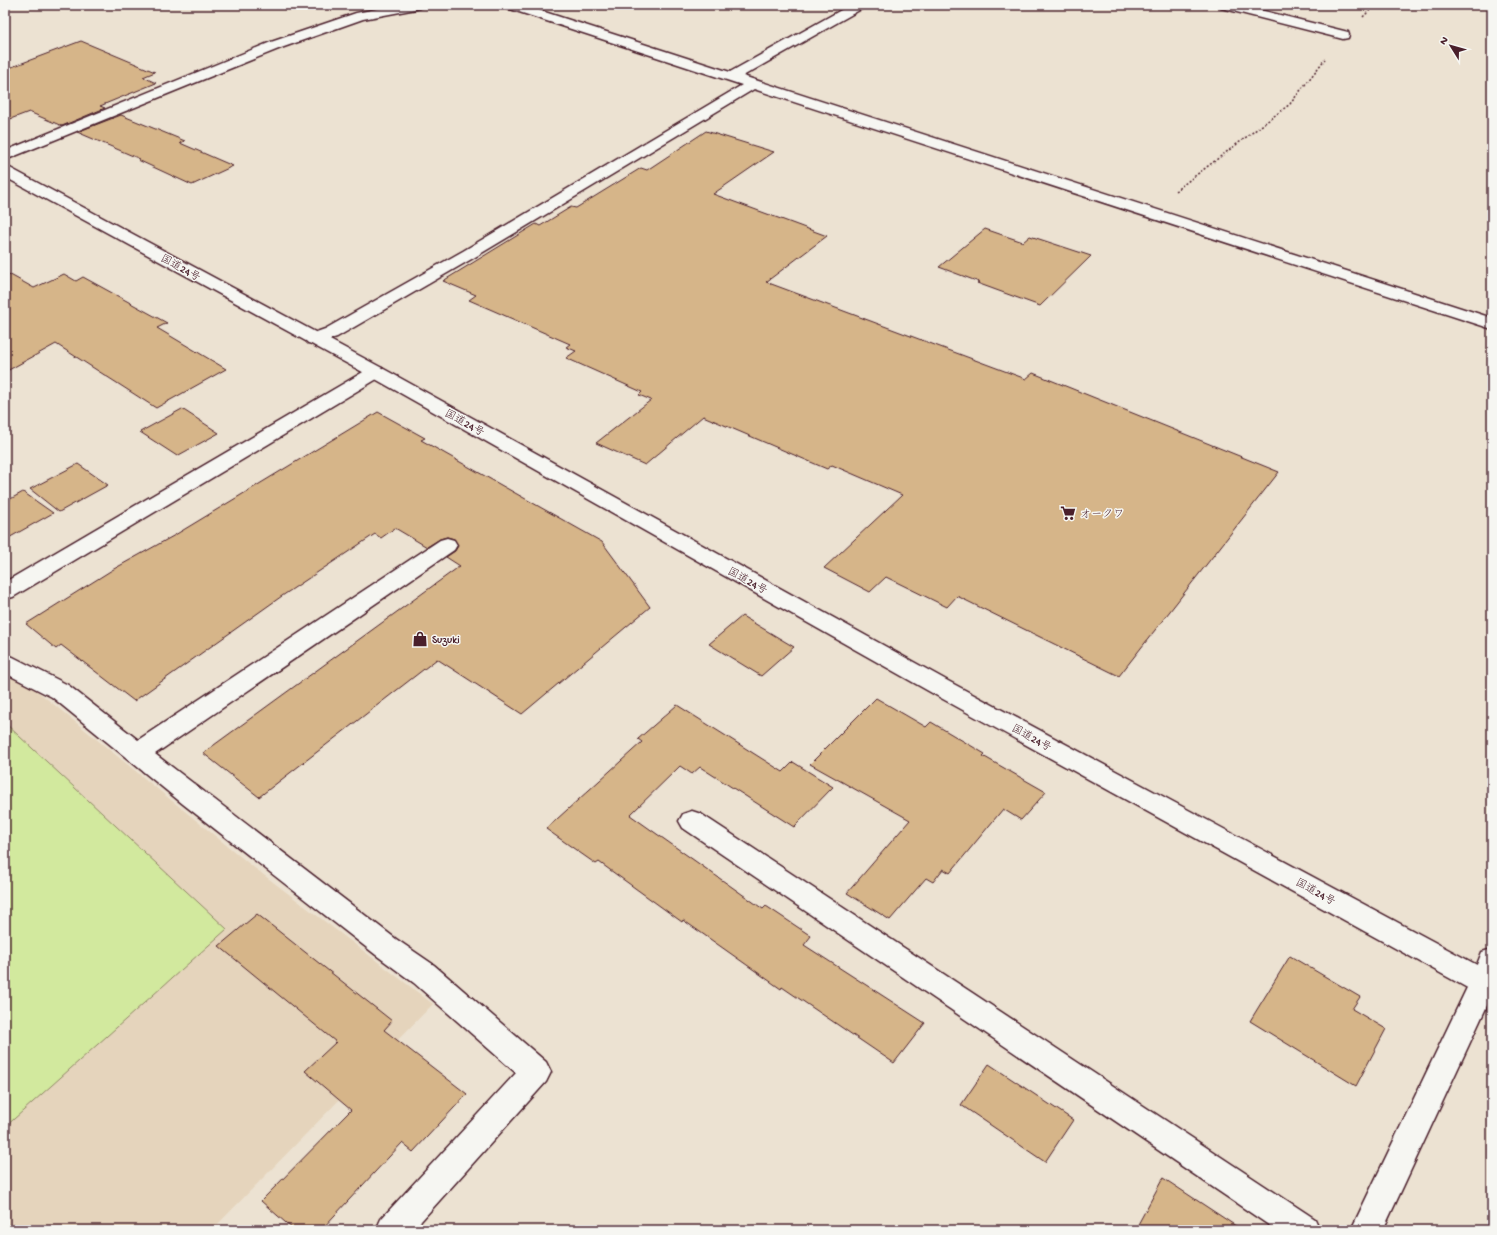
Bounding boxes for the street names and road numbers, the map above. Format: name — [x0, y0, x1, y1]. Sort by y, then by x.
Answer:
street label: 国道24号 — [158, 252, 202, 285]
street label: 国道24号 — [442, 407, 486, 440]
street label: 国道24号 — [725, 565, 769, 598]
street label: 国道24号 — [1009, 722, 1053, 755]
street label: 国道24号 — [1293, 876, 1337, 909]

